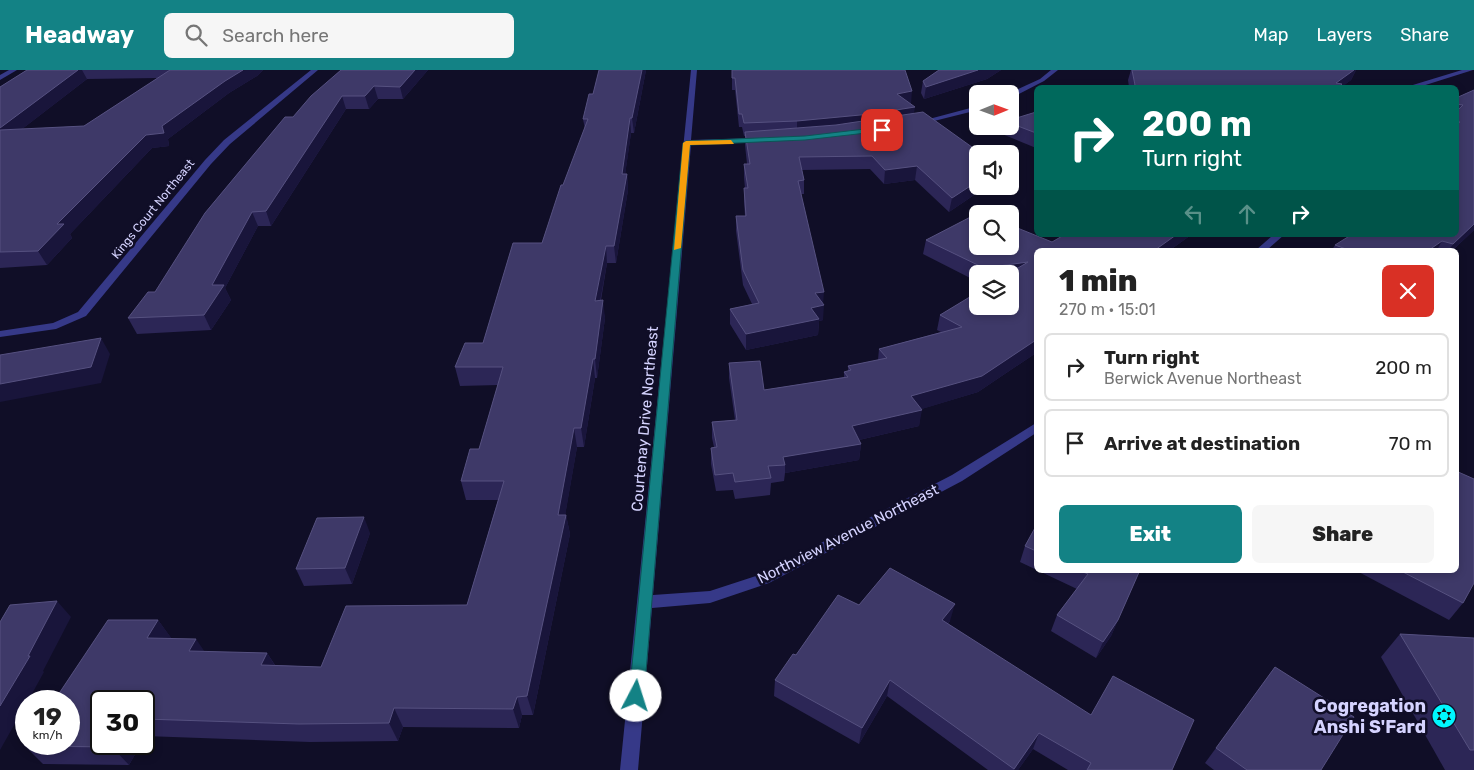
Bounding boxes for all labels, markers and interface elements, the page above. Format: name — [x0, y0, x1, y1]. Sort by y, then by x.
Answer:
search box — [164, 13, 514, 58]
text: Headway — [25, 21, 134, 49]
icon: search — [182, 21, 210, 49]
text: Search here — [222, 24, 329, 47]
text: Map — [1254, 24, 1289, 46]
text: Layers — [1317, 24, 1372, 46]
text: Share — [1400, 24, 1449, 46]
north arrow — [969, 85, 1019, 135]
map controls — [969, 85, 1019, 315]
text: 200 m — [1142, 103, 1252, 145]
icon: right — [1059, 105, 1124, 170]
pin — [861, 109, 903, 151]
icon: arrive — [868, 116, 896, 144]
button: sound — [969, 145, 1019, 195]
text: Turn right — [1142, 145, 1242, 172]
street label: Kings Court Northeast — [109, 156, 198, 262]
icon: left — [1180, 200, 1208, 228]
icon: ahead — [1233, 200, 1261, 228]
icon: right — [1286, 200, 1314, 228]
button: search — [969, 205, 1019, 255]
text: 1 min — [1059, 263, 1137, 299]
button: layers — [969, 265, 1019, 315]
button: close — [1382, 265, 1434, 317]
text: 270 m · 15:01 — [1059, 300, 1155, 319]
street label: Courtenay Drive Northeast — [628, 325, 662, 512]
text: Turn right — [1104, 346, 1199, 369]
icon: right — [1061, 353, 1089, 381]
text: 200 m — [1375, 356, 1432, 379]
text: Berwick Avenue Northeast — [1104, 369, 1301, 388]
icon: arrive — [1061, 429, 1089, 457]
text: Arrive at destination — [1104, 432, 1300, 455]
text: 70 m — [1389, 432, 1432, 455]
street label: Northview Avenue Northeast — [754, 480, 942, 588]
button: Exit — [1059, 505, 1242, 563]
button: Share — [1252, 505, 1434, 563]
position arrow — [609, 669, 661, 721]
speed limit sign: 30 — [90, 690, 155, 755]
place label: Cogregation Anshi S'Fard — [1314, 695, 1426, 738]
text: 19 — [33, 702, 62, 731]
synagogue icon: Cogregation Anshi S'Fard — [1431, 703, 1457, 729]
text: km/h — [33, 728, 62, 742]

